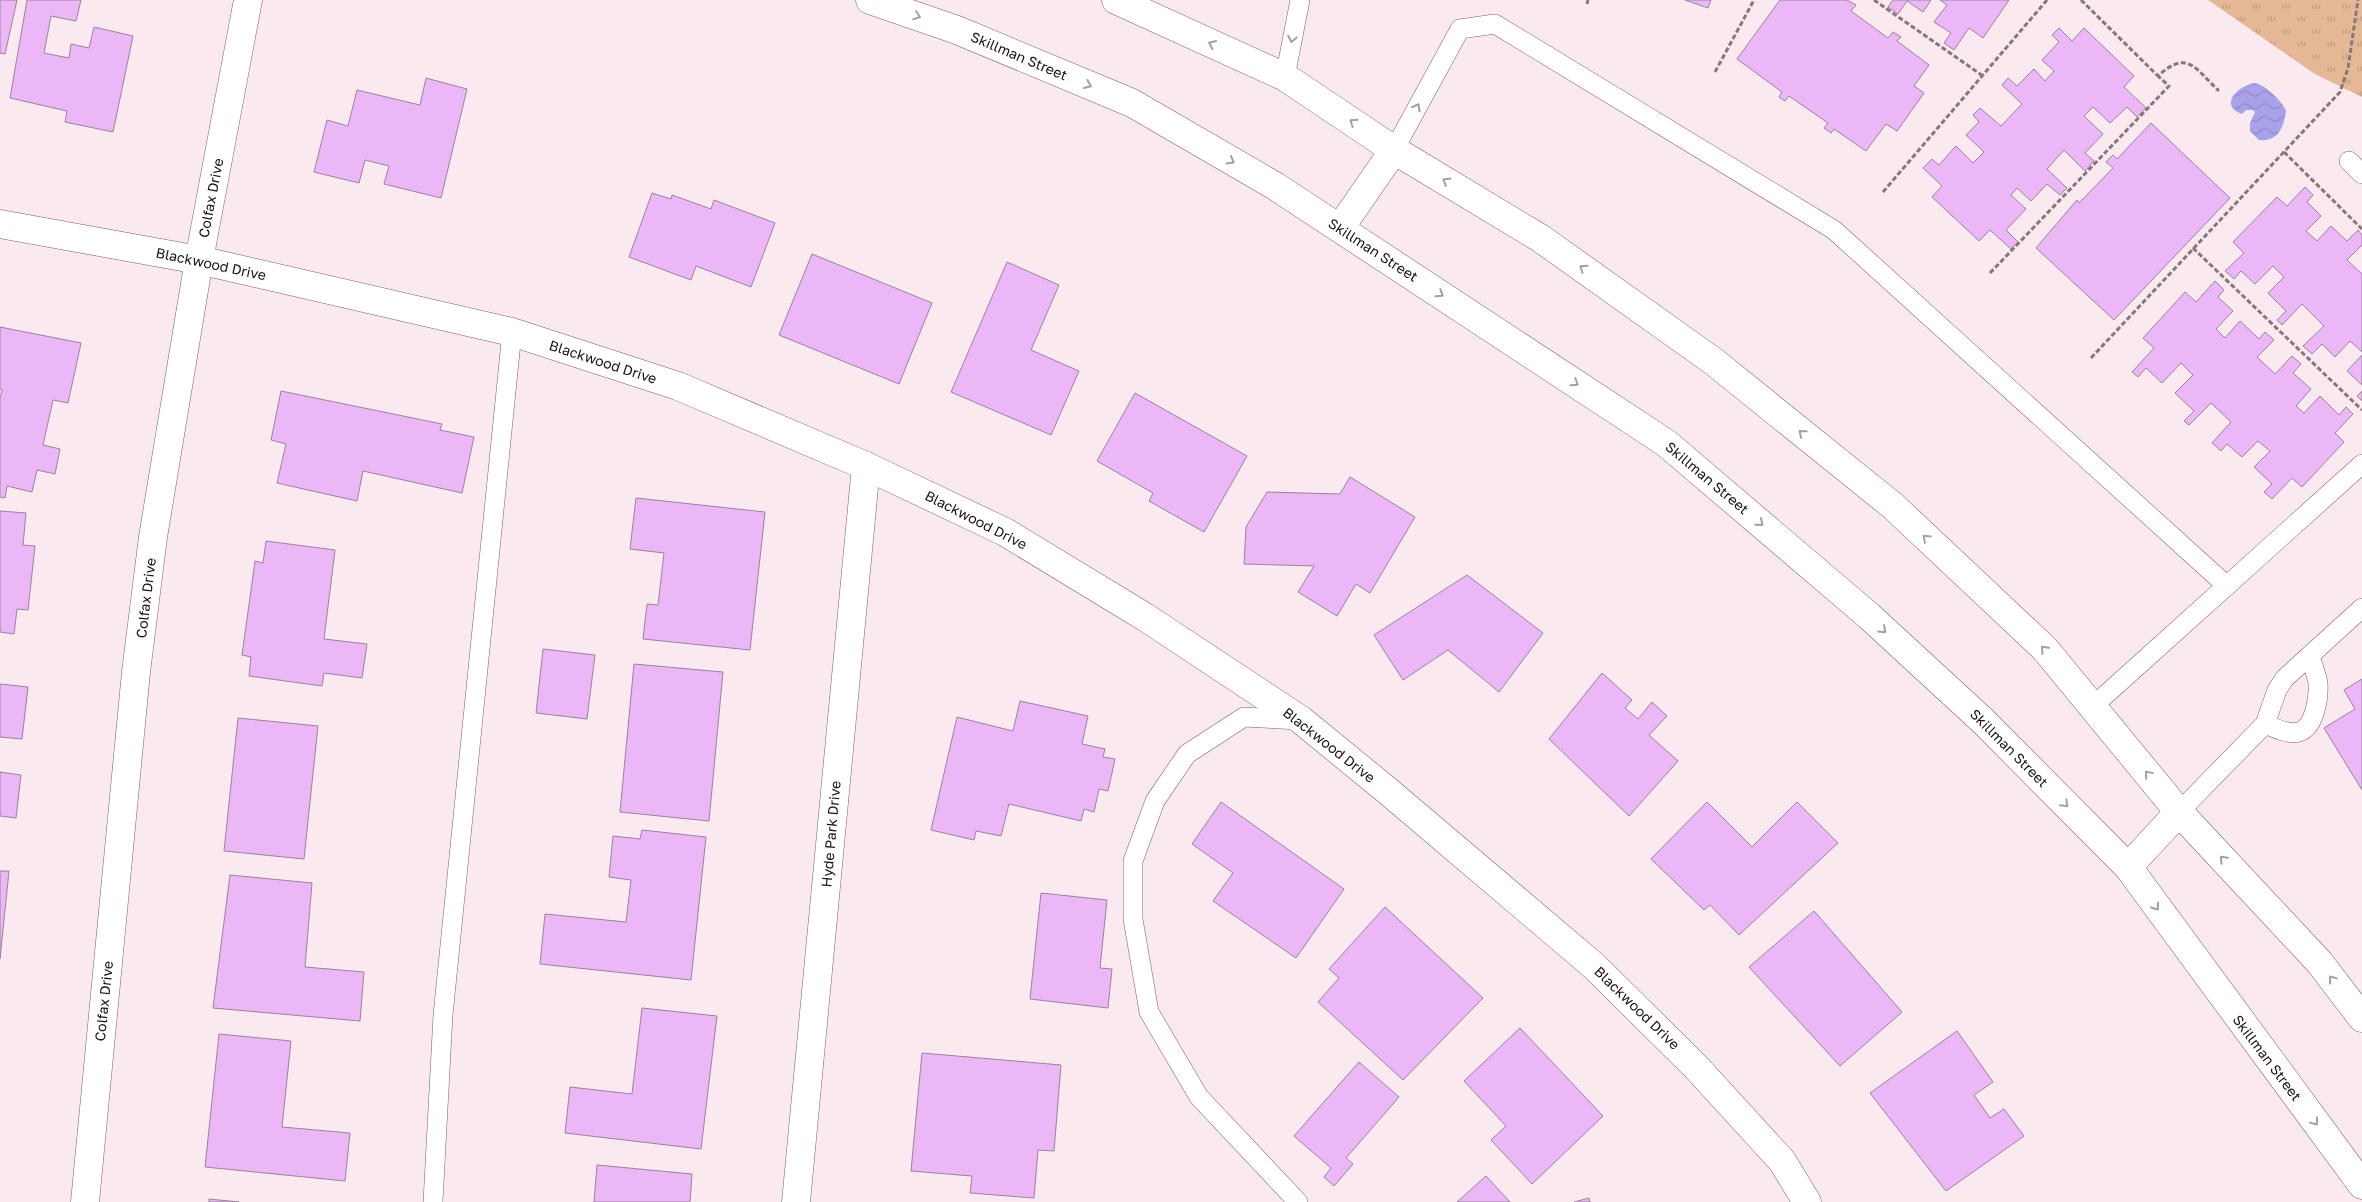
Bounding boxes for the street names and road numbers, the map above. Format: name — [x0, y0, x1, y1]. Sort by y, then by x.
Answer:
street label: Skillman Street — [968, 28, 1070, 84]
street label: Colfax Drive — [194, 157, 227, 239]
street label: Skillman Street — [1325, 214, 1421, 285]
street label: Blackwood Drive — [154, 244, 268, 283]
street label: Blackwood Drive — [547, 336, 659, 387]
street label: Skillman Street — [1662, 438, 1752, 517]
street label: Blackwood Drive — [922, 486, 1030, 553]
street label: Colfax Drive — [132, 557, 159, 639]
street label: Blackwood Drive — [1280, 703, 1379, 786]
street label: Skillman Street — [1967, 705, 2052, 790]
street label: Hyde Park Drive — [817, 780, 844, 888]
street label: Colfax Drive — [91, 960, 116, 1042]
street label: Blackwood Drive — [1591, 963, 1684, 1053]
street label: Skillman Street — [2229, 1011, 2305, 1104]

